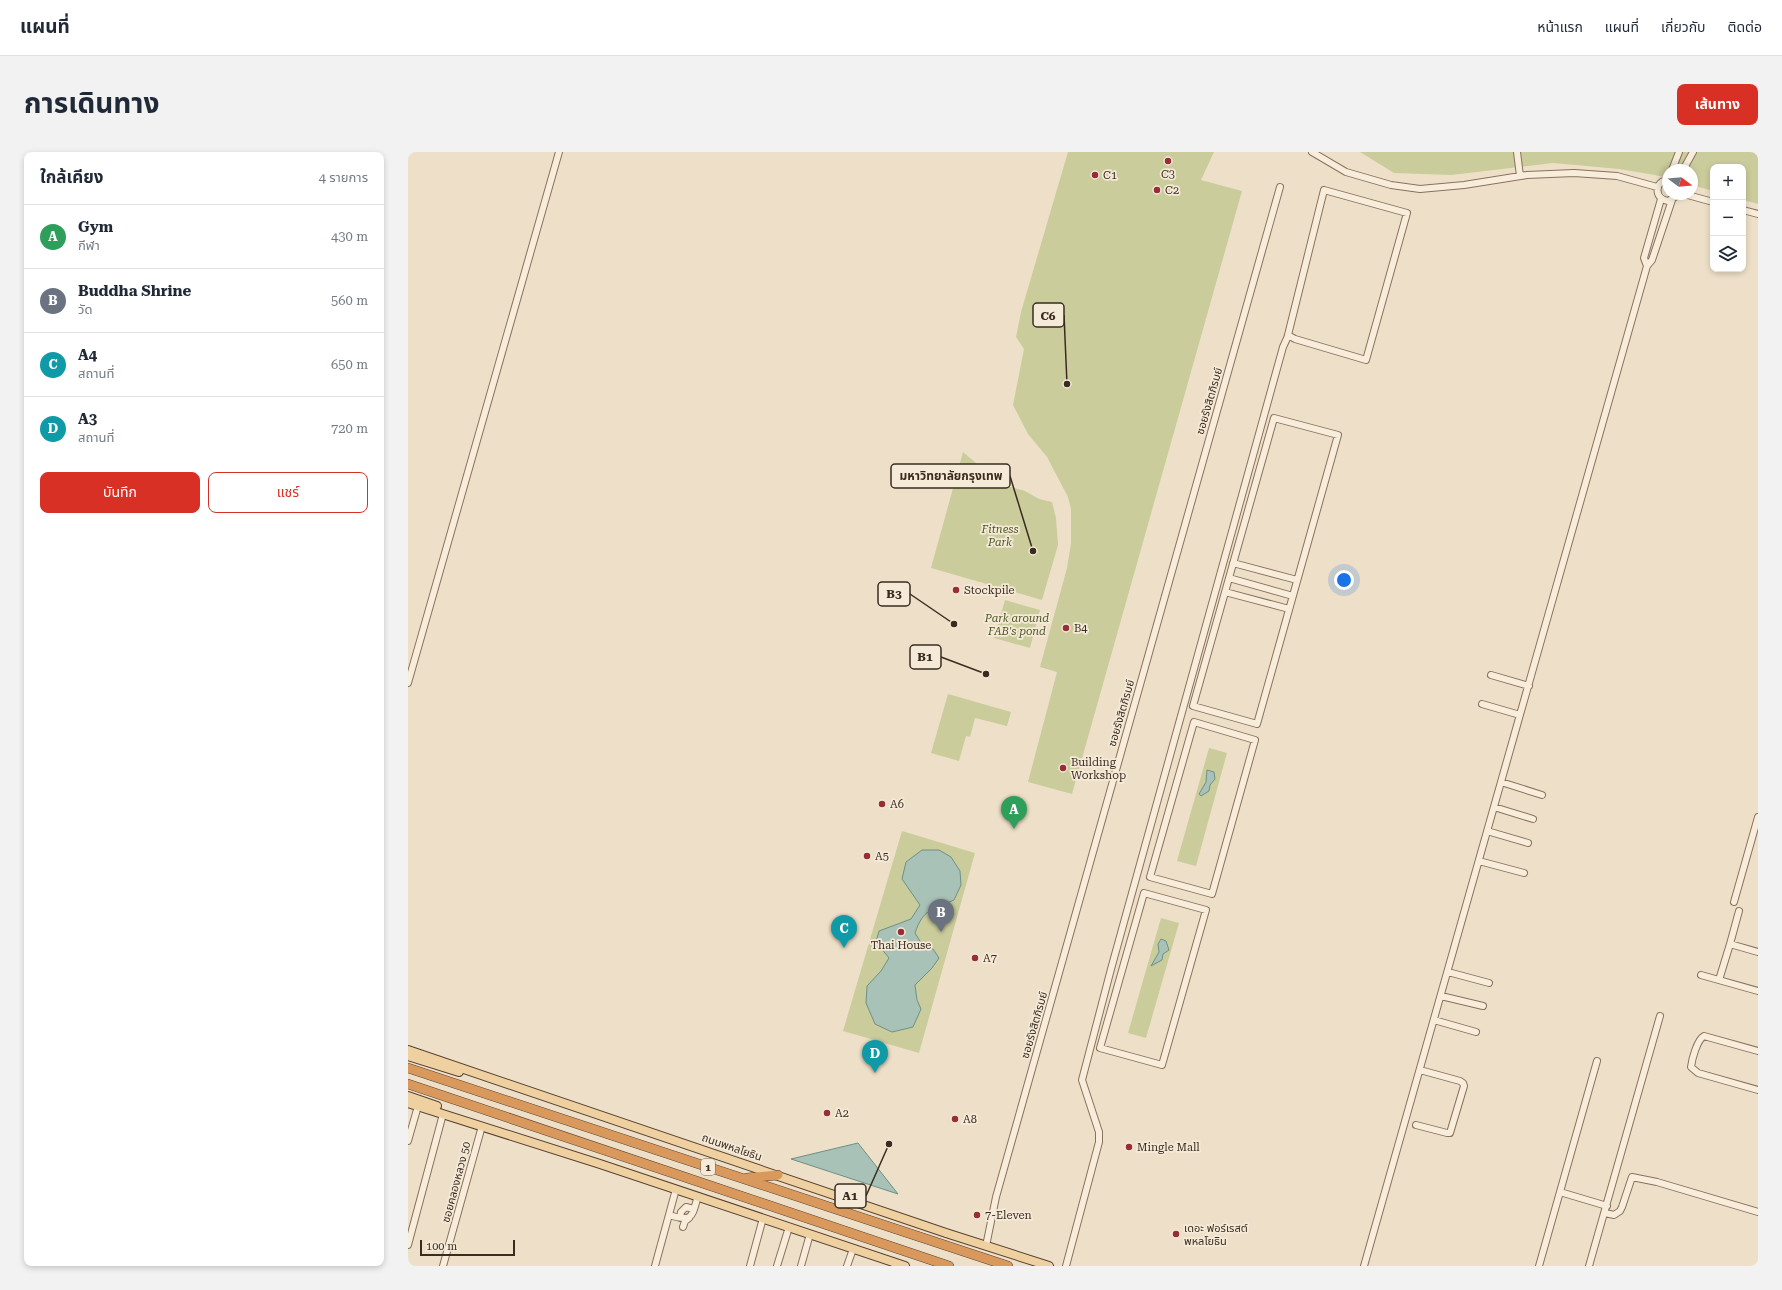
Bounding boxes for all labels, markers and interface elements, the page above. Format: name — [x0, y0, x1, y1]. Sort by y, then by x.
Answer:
text: แผนที่ — [20, 15, 70, 38]
text: หน้าแรก — [1537, 19, 1583, 35]
text: แผนที่ — [1605, 19, 1639, 35]
text: เกี่ยวกับ — [1661, 19, 1706, 35]
text: ติดต่อ — [1728, 19, 1762, 35]
button: เส้นทาง — [1677, 84, 1758, 125]
text: การเดินทาง — [24, 87, 159, 120]
marker: C3 — [1163, 156, 1173, 166]
north arrow — [1662, 164, 1698, 200]
map controls — [1710, 164, 1746, 272]
button: + — [1710, 164, 1746, 200]
text: ใกล้เคียง — [40, 167, 103, 187]
place label: C3 — [1161, 168, 1175, 181]
place label: C1 — [1103, 169, 1117, 182]
text: 4 รายการ — [319, 170, 368, 185]
marker: C1 — [1090, 170, 1100, 180]
place label: C2 — [1165, 184, 1179, 197]
marker: C2 — [1152, 185, 1162, 195]
button: − — [1710, 200, 1746, 236]
text: Gym — [78, 218, 113, 236]
text: A — [48, 229, 58, 244]
text: 430 m — [331, 229, 368, 244]
button: layers — [1710, 236, 1746, 272]
text: กีฬา — [78, 238, 100, 253]
text: Buddha Shrine — [78, 282, 191, 300]
text: B — [48, 293, 58, 308]
text: 560 m — [331, 293, 368, 308]
text: วัด — [78, 302, 92, 317]
callout: C6 — [1033, 303, 1064, 327]
text: C6 — [1040, 309, 1056, 323]
text: A4 — [78, 346, 97, 364]
text: C — [48, 357, 58, 372]
text: 650 m — [331, 357, 368, 372]
text: สถานที่ — [78, 366, 114, 381]
street label: ซอยรังสิตภิรมย์ — [1194, 366, 1225, 436]
text: A3 — [78, 410, 97, 428]
text: D — [48, 421, 58, 436]
text: 720 m — [331, 421, 368, 436]
text: สถานที่ — [78, 430, 114, 445]
callout: มหาวิทยาลัยกรุงเทพ — [891, 464, 1010, 488]
text: มหาวิทยาลัยกรุงเทพ — [900, 469, 1003, 483]
button: บันทึก — [40, 472, 200, 513]
button: แชร์ — [208, 472, 368, 513]
park label: Fitness Park — [980, 523, 1019, 549]
your location — [1334, 570, 1354, 590]
callout: B3 — [878, 582, 910, 606]
place label: Stockpile — [964, 584, 1015, 597]
marker: Stockpile — [951, 585, 961, 595]
text: B3 — [886, 587, 902, 601]
park label: Park around FAB's pond — [984, 612, 1049, 638]
place label: B4 — [1074, 622, 1088, 635]
marker: B4 — [1061, 623, 1071, 633]
callout: B1 — [910, 645, 941, 669]
text: B1 — [917, 650, 933, 664]
street label: ซอยรังสิตภิรมย์ — [1106, 678, 1137, 748]
place label: Building Workshop — [1071, 756, 1126, 782]
marker: Building Workshop — [1058, 763, 1068, 773]
pin: A — [1001, 796, 1027, 829]
place label: A6 — [890, 798, 904, 811]
marker: A6 — [877, 799, 887, 809]
place label: A5 — [875, 850, 889, 863]
marker: A5 — [862, 851, 872, 861]
pin: B — [928, 899, 954, 932]
pin: C — [831, 915, 857, 948]
marker: Thai House — [896, 927, 906, 937]
place label: Thai House — [871, 939, 931, 952]
place label: A7 — [983, 952, 997, 965]
marker: A7 — [970, 953, 980, 963]
street label: ซอยรังสิตภิรมย์ — [1019, 990, 1050, 1060]
pin: D — [862, 1040, 888, 1073]
place label: A2 — [835, 1107, 849, 1120]
marker: A2 — [822, 1108, 832, 1118]
place label: A8 — [963, 1113, 977, 1126]
marker: A8 — [950, 1114, 960, 1124]
street label: ถนนพหลโยธิน — [700, 1131, 764, 1164]
street label: ซอยคลองหลวง 50 — [439, 1140, 474, 1224]
place label: Mingle Mall — [1137, 1141, 1200, 1154]
marker: Mingle Mall — [1124, 1142, 1134, 1152]
road number: 1 — [701, 1159, 715, 1175]
callout: A1 — [835, 1184, 866, 1208]
text: A1 — [842, 1189, 858, 1203]
place label: 7-Eleven — [985, 1209, 1032, 1222]
marker: 7-Eleven — [972, 1210, 982, 1220]
place label: เดอะ ฟอร์เรสต์ พหลโยธิน — [1184, 1222, 1248, 1248]
marker: เดอะ ฟอร์เรสต์ พหลโยธิน — [1171, 1229, 1181, 1239]
scale bar — [420, 1238, 515, 1257]
text: 100 m — [426, 1240, 457, 1253]

